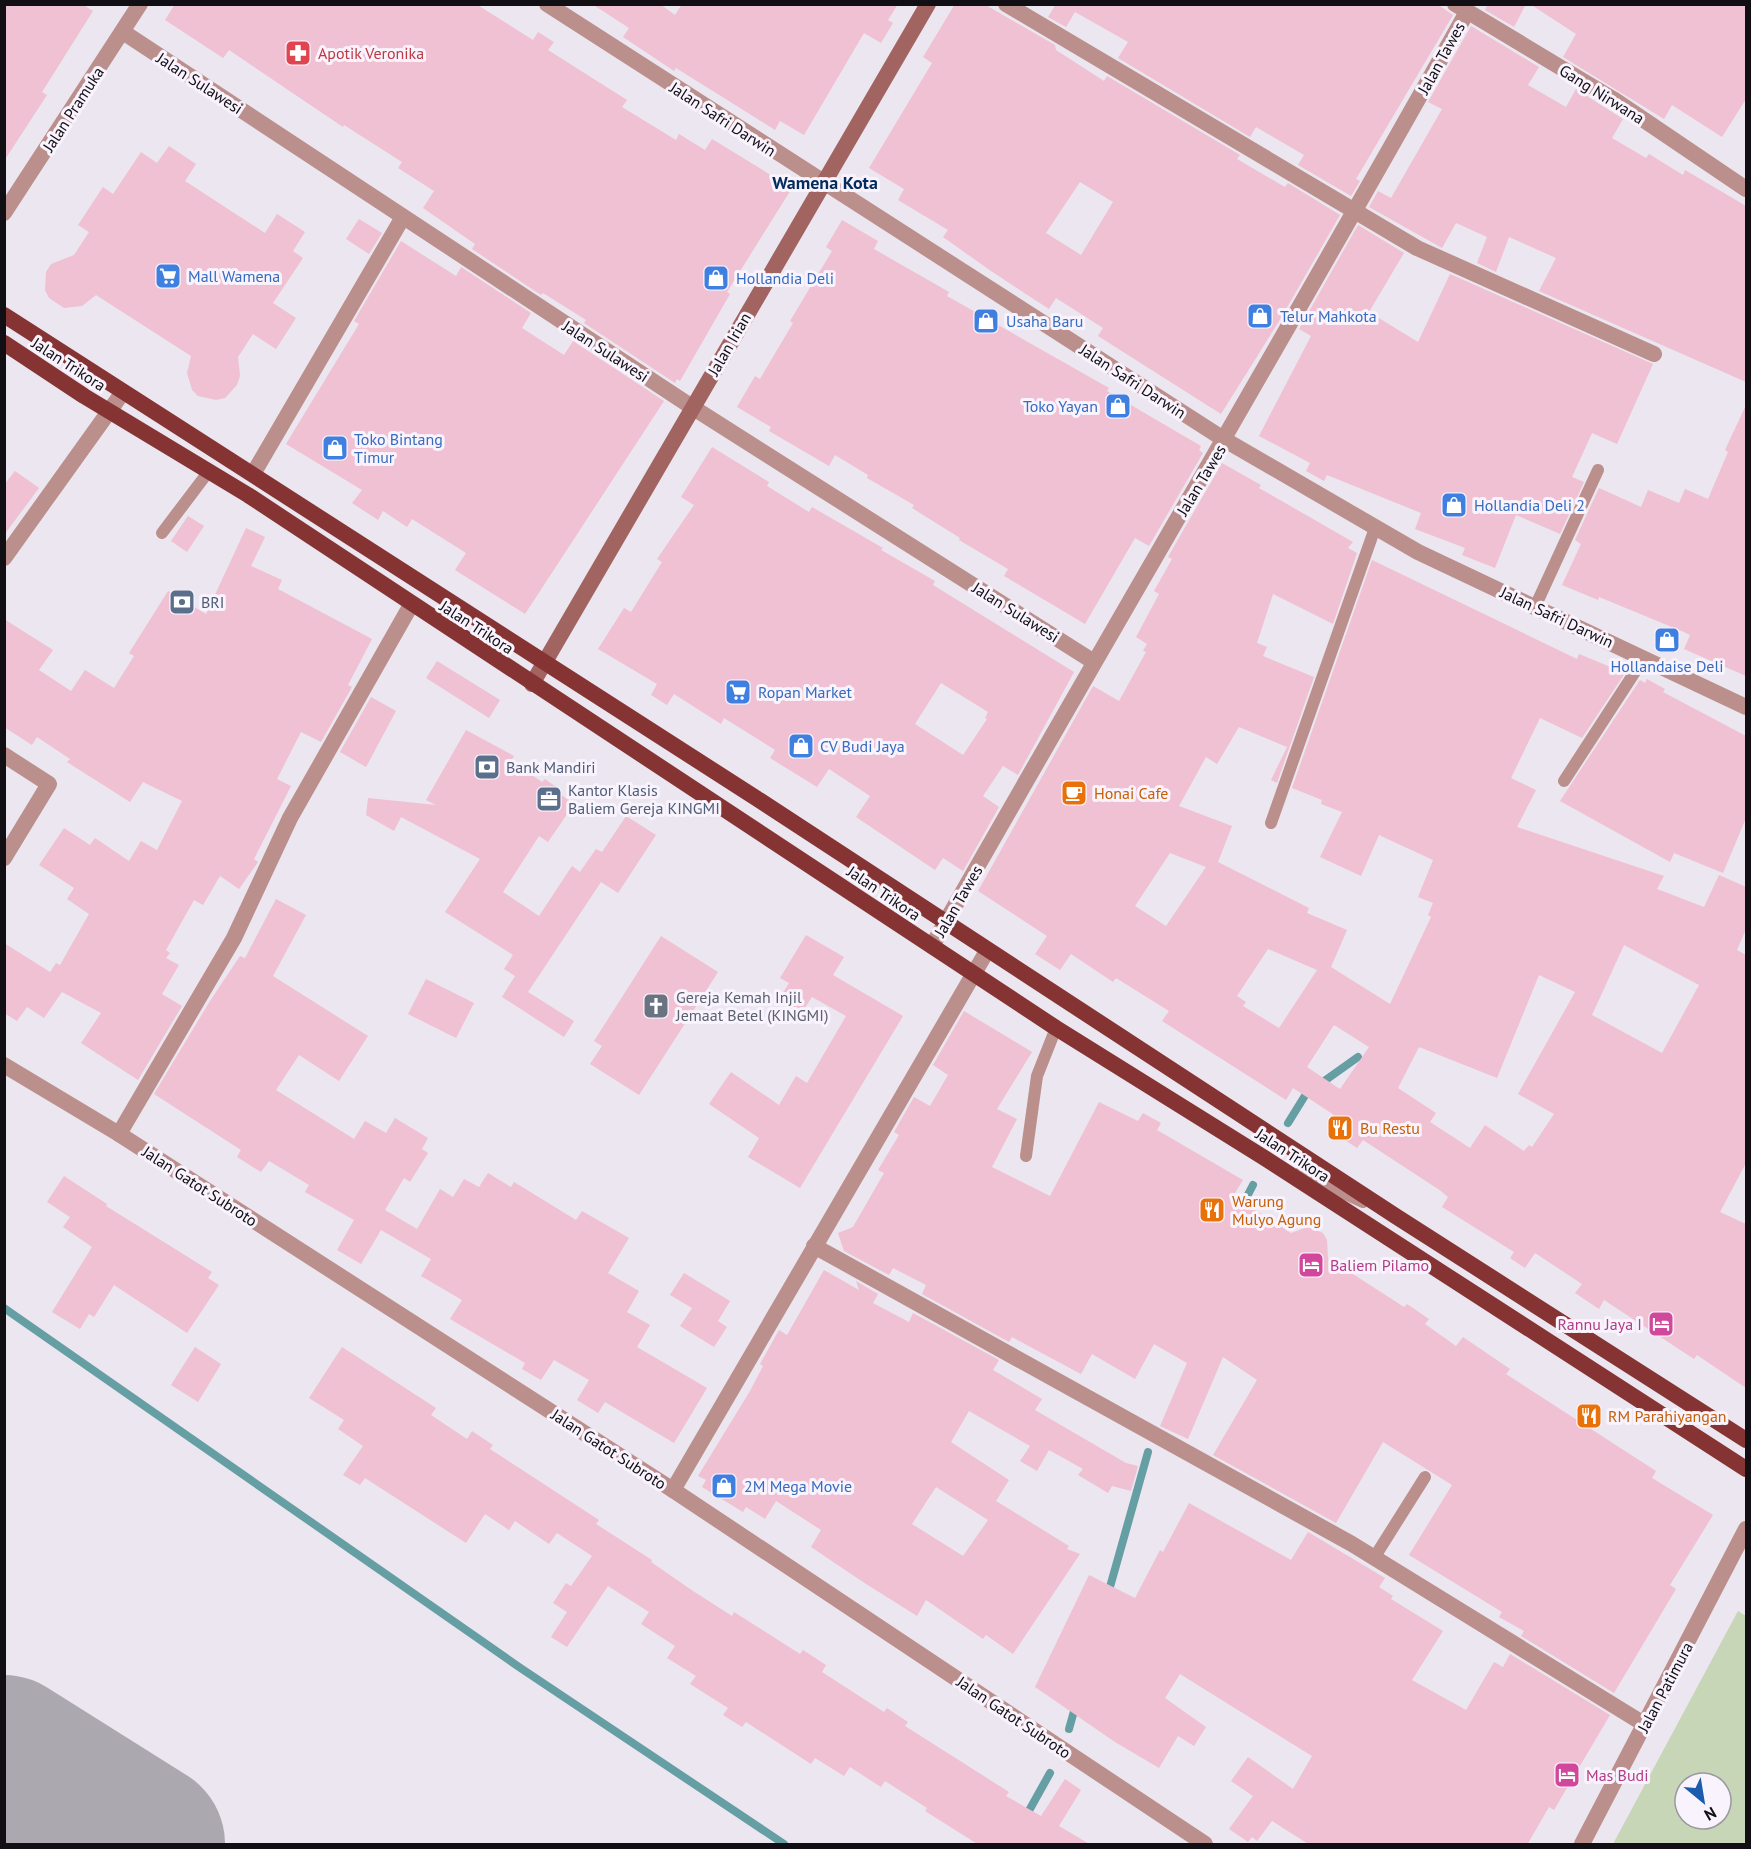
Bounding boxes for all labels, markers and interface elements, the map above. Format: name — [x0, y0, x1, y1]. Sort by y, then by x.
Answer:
street label: Jalan Tawes — [1413, 18, 1469, 98]
pharmacy icon: Apotik Veronika — [283, 38, 313, 68]
place label: Apotik Veronika — [318, 43, 424, 63]
street label: Jalan Sulawesi — [152, 47, 247, 118]
street label: Gang Nirwana — [1556, 60, 1648, 128]
street label: Jalan Pramuka — [38, 63, 108, 156]
street label: Jalan Safri Darwin — [665, 77, 780, 161]
district label: Wamena Kota — [772, 171, 878, 194]
supermarket icon: Mall Wamena — [153, 261, 183, 291]
shop icon: Hollandia Deli — [701, 263, 731, 293]
place label: Mall Wamena — [188, 266, 280, 286]
place label: Hollandia Deli — [736, 268, 834, 288]
shop icon: Telur Mahkota — [1245, 301, 1275, 331]
shop icon: Usaha Baru — [971, 306, 1001, 336]
place label: Telur Mahkota — [1280, 306, 1377, 326]
street label: Jalan Irian — [703, 309, 755, 380]
place label: Usaha Baru — [1006, 311, 1083, 331]
street label: Jalan Sulawesi — [558, 315, 653, 386]
street label: Jalan Trikora — [27, 332, 110, 395]
street label: Jalan Safri Darwin — [1075, 339, 1190, 423]
shop icon: Toko Yayan — [1103, 391, 1133, 421]
place label: Toko Yayan — [1023, 396, 1098, 416]
place label: Toko Bintang Timur — [354, 429, 443, 467]
shop icon: Toko Bintang Timur — [320, 433, 350, 463]
street label: Jalan Tawes — [1171, 441, 1230, 520]
shop icon: Hollandia Deli 2 — [1439, 490, 1469, 520]
place label: Hollandia Deli 2 — [1474, 495, 1585, 515]
street label: Jalan Sulawesi — [968, 577, 1063, 647]
street label: Jalan Safri Darwin — [1496, 582, 1617, 652]
bank icon: BRI — [167, 587, 197, 617]
place label: BRI — [201, 592, 225, 612]
street label: Jalan Trikora — [435, 595, 518, 658]
shop icon: Hollandaise Deli — [1652, 625, 1682, 655]
place label: Hollandaise Deli — [1611, 656, 1723, 676]
supermarket icon: Ropan Market — [723, 677, 753, 707]
place label: Ropan Market — [758, 682, 853, 702]
shop icon: CV Budi Jaya — [786, 731, 816, 761]
place label: CV Budi Jaya — [820, 736, 905, 756]
bank icon: Bank Mandiri — [472, 752, 502, 782]
place label: Bank Mandiri — [506, 757, 595, 777]
cafe icon: Honai Cafe — [1059, 778, 1089, 808]
place label: Kantor Klasis Baliem Gereja KINGMI — [568, 780, 720, 818]
place label: Honai Cafe — [1094, 783, 1168, 803]
office icon: Kantor Klasis Baliem Gereja KINGMI — [534, 784, 564, 814]
street label: Jalan Trikora — [843, 861, 924, 925]
street label: Jalan Tawes — [929, 861, 987, 941]
place label: Gereja Kemah Injil Jemaat Betel (KINGMI) — [675, 987, 828, 1025]
church icon: Gereja Kemah Injil Jemaat Betel (KINGMI) — [641, 991, 671, 1021]
restaurant icon: Bu Restu — [1325, 1113, 1355, 1143]
place label: Bu Restu — [1360, 1118, 1420, 1138]
street label: Jalan Trikora — [1251, 1123, 1334, 1186]
street label: Jalan Gatot Subroto — [138, 1141, 261, 1231]
place label: Warung Mulyo Agung — [1232, 1191, 1321, 1229]
restaurant icon: Warung Mulyo Agung — [1197, 1195, 1227, 1225]
hotel icon: Baliem Pilamo — [1296, 1250, 1326, 1280]
place label: Baliem Pilamo — [1330, 1255, 1429, 1275]
hotel icon: Rannu Jaya I — [1646, 1309, 1676, 1339]
place label: Rannu Jaya I — [1557, 1314, 1642, 1334]
restaurant icon: RM Parahiyangan — [1574, 1401, 1604, 1431]
street label: Jalan Gatot Subroto — [547, 1404, 670, 1494]
place label: RM Parahiyangan — [1608, 1406, 1727, 1426]
shop icon: 2M Mega Movie — [709, 1471, 739, 1501]
place label: 2M Mega Movie — [744, 1476, 852, 1496]
street label: Jalan Patimura — [1632, 1638, 1697, 1736]
street label: Jalan Gatot Subroto — [952, 1671, 1075, 1762]
hotel icon: Mas Budi — [1552, 1760, 1582, 1790]
place label: Mas Budi — [1586, 1765, 1648, 1785]
north arrow — [1673, 1771, 1733, 1831]
text: N — [1701, 1803, 1720, 1825]

